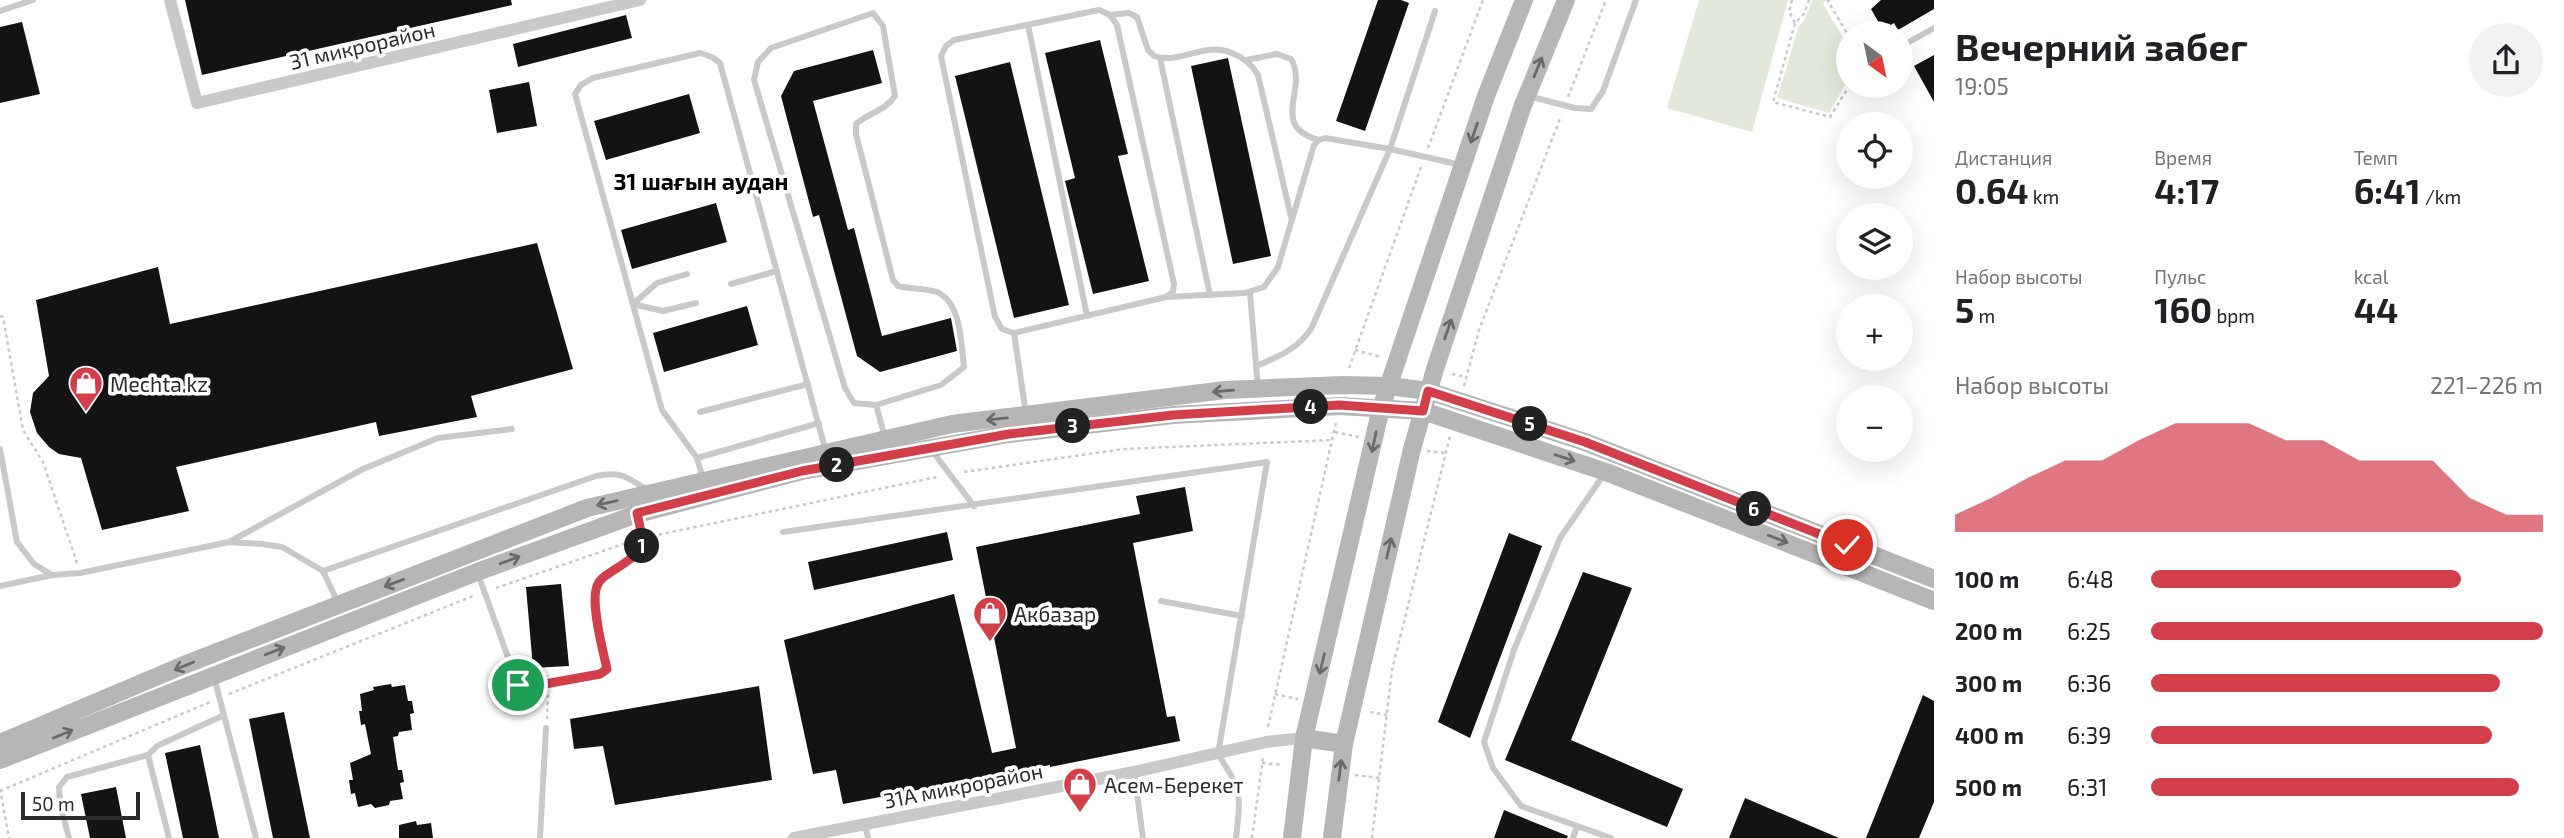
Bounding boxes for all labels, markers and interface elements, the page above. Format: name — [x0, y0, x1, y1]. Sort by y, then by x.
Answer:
street label: 31 микрорайон — [287, 16, 437, 74]
north arrow — [1836, 21, 1913, 98]
map controls — [1836, 21, 1913, 462]
text: Вечерний забег — [1955, 23, 2248, 69]
button: share — [2469, 23, 2543, 97]
one-way arrow — [1533, 57, 1546, 79]
text: 19:05 — [1955, 72, 2009, 100]
button: locate — [1836, 112, 1913, 189]
one-way arrow — [1467, 121, 1479, 143]
text: Дистанция — [1955, 146, 2052, 169]
text: Время — [2154, 146, 2212, 169]
text: Темп — [2354, 146, 2398, 169]
district label: 31 шағын аудан — [613, 167, 789, 195]
text: 0.64 — [1955, 169, 2029, 211]
text: 4:17 — [2154, 169, 2219, 211]
text: 6:41 — [2354, 169, 2421, 211]
text: km — [2029, 185, 2059, 208]
text: /km — [2421, 185, 2461, 208]
button: layers — [1836, 203, 1913, 280]
text: Набор высоты — [1955, 265, 2082, 288]
text: Пульс — [2154, 265, 2206, 288]
text: kcal — [2354, 265, 2388, 288]
text: 5 — [1955, 288, 1974, 330]
text: 160 — [2154, 288, 2212, 330]
text: 44 — [2354, 288, 2398, 330]
button: + — [1836, 294, 1913, 371]
text: m — [1974, 304, 1995, 327]
text: bpm — [2212, 304, 2255, 327]
one-way arrow — [1443, 318, 1455, 340]
shop icon: Mechta.kz — [67, 364, 105, 413]
place label: Mechta.kz — [110, 371, 208, 396]
text: Набор высоты — [1955, 371, 2109, 399]
text: 221–226 m — [2430, 371, 2543, 399]
one-way arrow — [1212, 385, 1234, 398]
button: − — [1836, 385, 1913, 462]
pin: 4 — [1294, 390, 1328, 424]
text: 4 — [1304, 395, 1317, 418]
pin: 5 — [1512, 406, 1548, 442]
pin: 3 — [1056, 408, 1090, 444]
text: 5 — [1524, 412, 1535, 435]
one-way arrow — [986, 413, 1009, 426]
text: 3 — [1067, 414, 1078, 437]
one-way arrow — [1366, 430, 1380, 453]
pin: 2 — [820, 448, 854, 482]
text: 2 — [831, 453, 842, 476]
one-way arrow — [1554, 453, 1576, 466]
pin: 6 — [1736, 491, 1772, 526]
one-way arrow — [596, 497, 619, 511]
text: 6 — [1748, 497, 1759, 520]
pin — [1817, 515, 1877, 575]
icon: check — [1828, 526, 1866, 564]
pin: 1 — [624, 528, 660, 564]
text: 1 — [637, 534, 646, 557]
one-way arrow — [1767, 534, 1788, 547]
one-way arrow — [1383, 537, 1396, 560]
one-way arrow — [498, 552, 520, 565]
text: 100 m — [1955, 565, 2019, 593]
text: 6:48 — [2067, 565, 2114, 593]
one-way arrow — [384, 578, 406, 590]
shop icon: Акбазар — [971, 594, 1009, 643]
place label: Акбазар — [1014, 601, 1096, 626]
text: 200 m — [1955, 617, 2023, 645]
text: 6:25 — [2067, 617, 2111, 645]
one-way arrow — [263, 643, 285, 656]
one-way arrow — [1315, 652, 1328, 675]
pin — [488, 655, 548, 715]
one-way arrow — [173, 660, 195, 673]
icon: arrive — [499, 666, 537, 704]
text: 300 m — [1955, 669, 2022, 697]
text: 6:36 — [2067, 669, 2112, 697]
text: 400 m — [1955, 721, 2024, 749]
text: 6:39 — [2067, 721, 2112, 749]
one-way arrow — [52, 727, 74, 740]
street label: 31А микрорайон — [881, 757, 1045, 813]
one-way arrow — [1334, 759, 1347, 782]
shop icon: Асем-Берекет — [1061, 765, 1099, 814]
place label: Асем-Берекет — [1104, 772, 1244, 797]
text: 500 m — [1955, 773, 2022, 801]
text: 6:31 — [2067, 773, 2108, 801]
scale bar — [21, 789, 140, 821]
text: 50 m — [32, 792, 75, 815]

